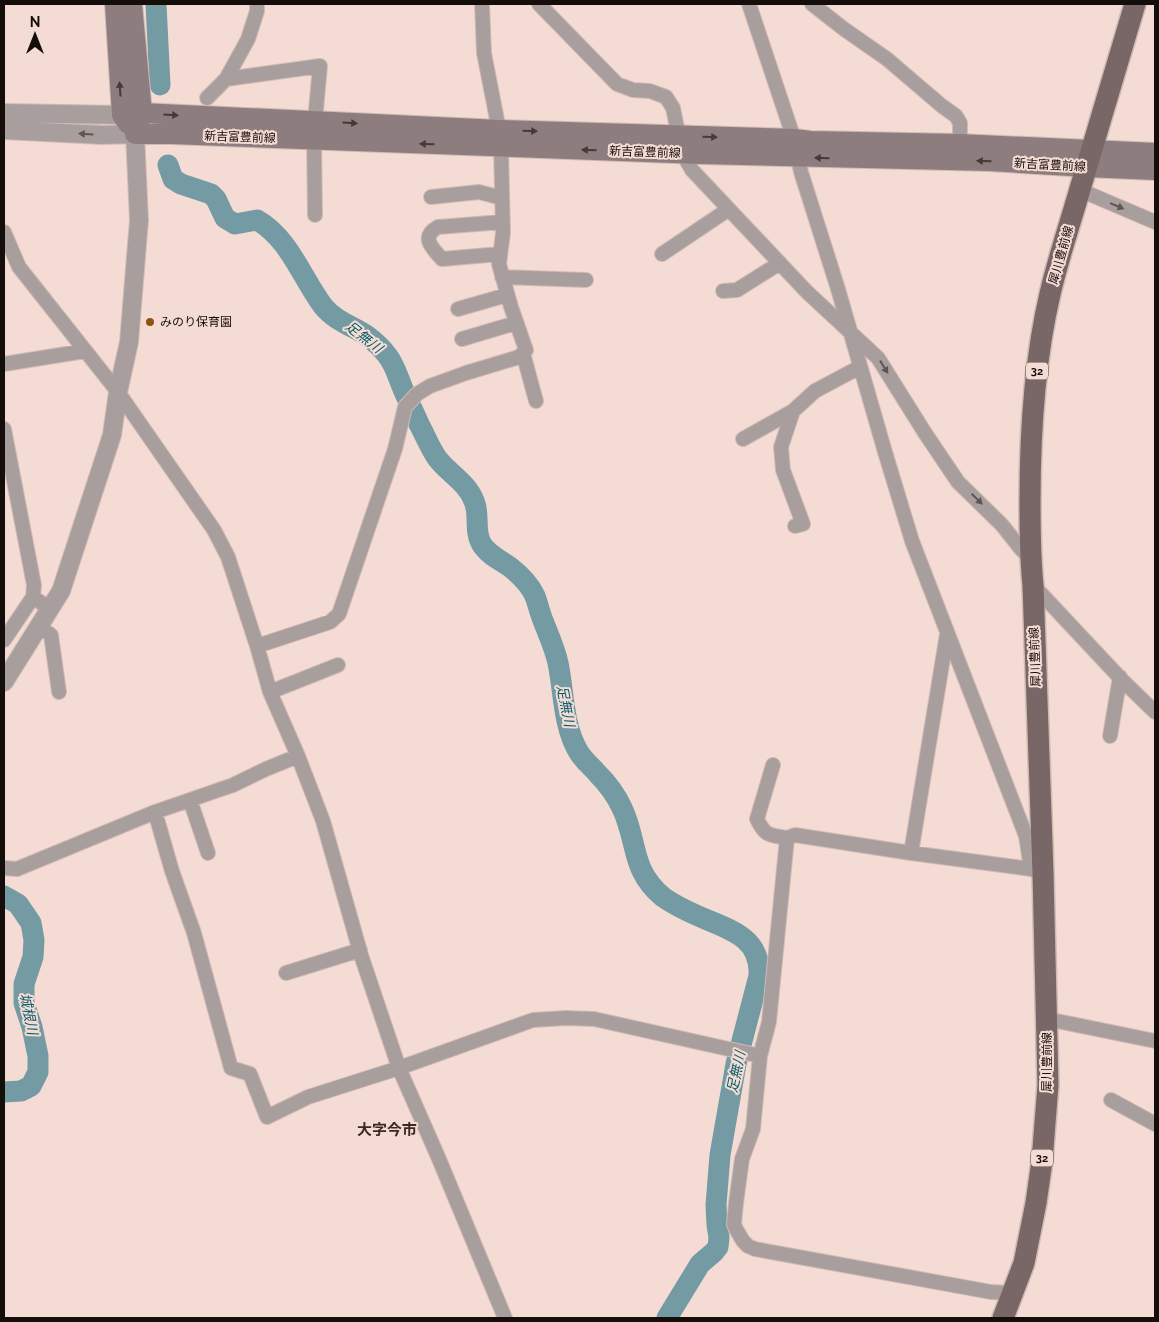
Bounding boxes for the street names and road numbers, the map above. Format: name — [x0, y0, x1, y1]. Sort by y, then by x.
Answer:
street label: 新吉富豊前線 — [204, 129, 276, 145]
street label: 新吉富豊前線 — [609, 144, 681, 160]
street label: 新吉富豊前線 — [1014, 156, 1086, 174]
street label: 犀川豊前線 — [1046, 224, 1076, 286]
road number: 32 — [1026, 362, 1048, 380]
street label: 犀川豊前線 — [1027, 627, 1043, 687]
street label: 犀川豊前線 — [1040, 1032, 1054, 1092]
road number: 32 — [1031, 1150, 1053, 1166]

